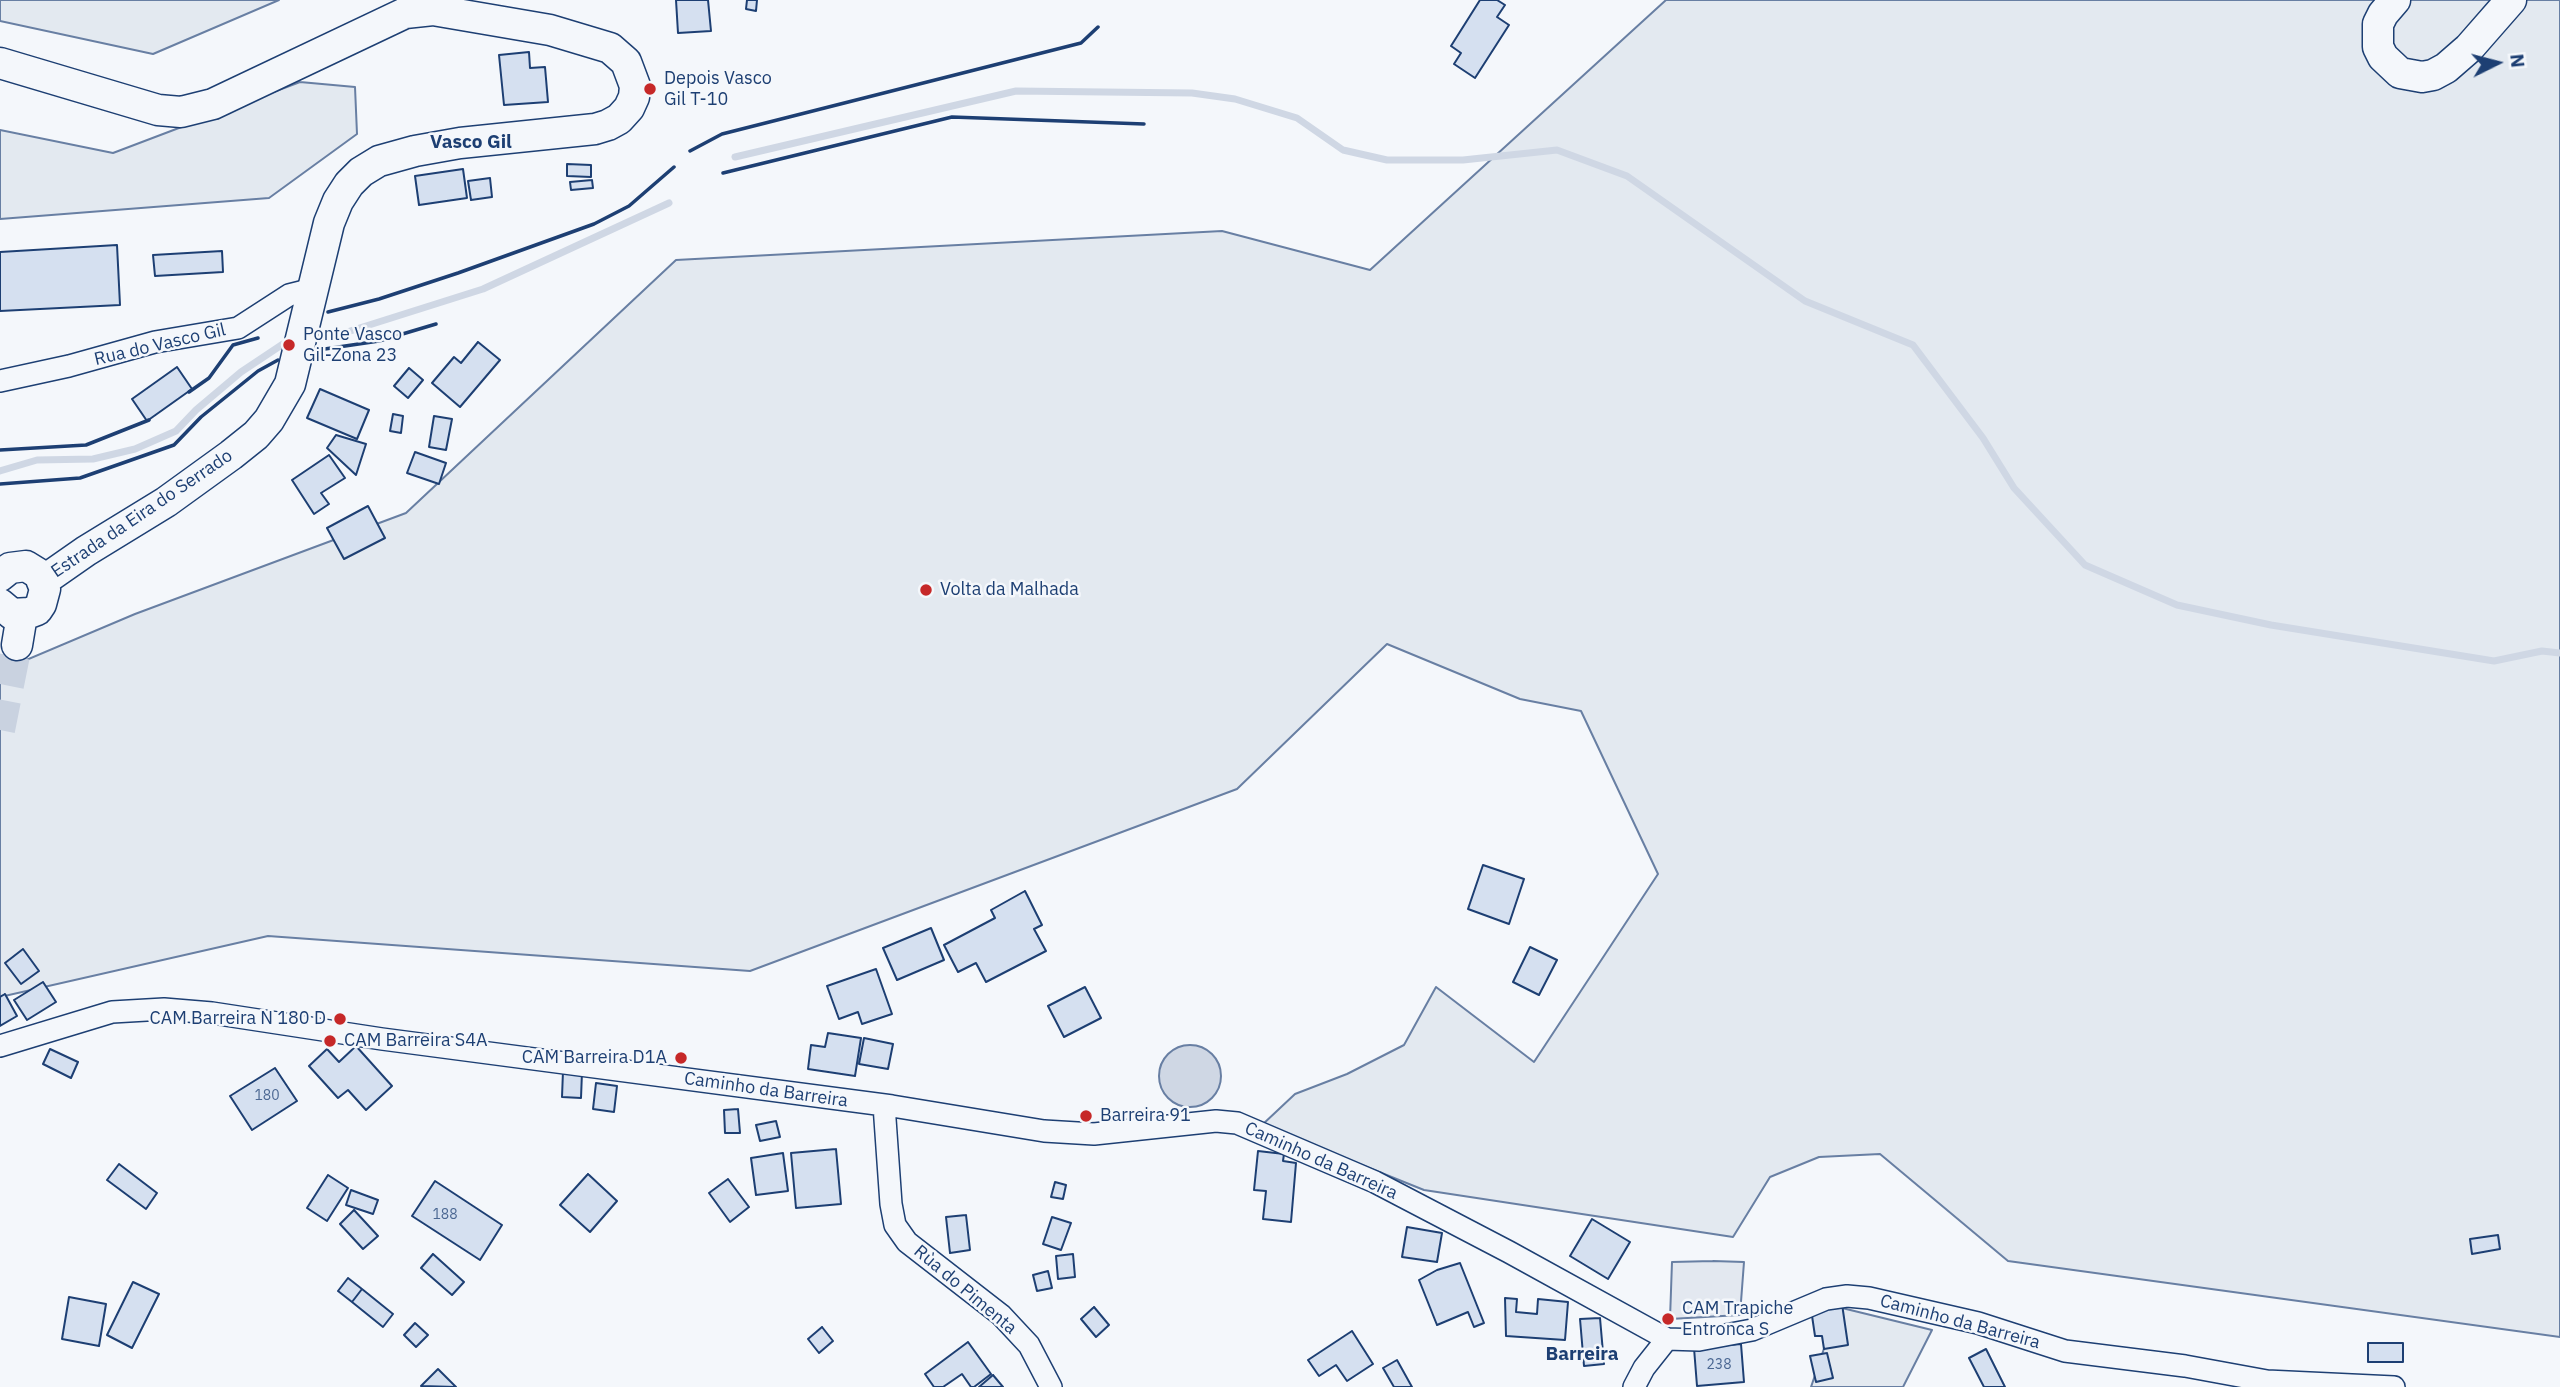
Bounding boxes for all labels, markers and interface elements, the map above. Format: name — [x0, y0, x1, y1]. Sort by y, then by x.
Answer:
north arrow — [2462, 28, 2532, 98]
text: N — [2505, 53, 2531, 69]
place label: Depois Vasco Gil T-10 — [664, 68, 772, 110]
marker: Depois Vasco Gil T-10 — [642, 81, 658, 97]
district label: Vasco Gil — [430, 132, 512, 154]
street label: Rua do Vasco Gil — [92, 319, 228, 371]
place label: Ponte Vasco Gil-Zona 23 — [303, 324, 402, 366]
marker: Ponte Vasco Gil-Zona 23 — [281, 337, 297, 353]
street label: Estrada da Eira do Serrado — [47, 445, 237, 583]
place label: Volta da Malhada — [940, 579, 1079, 601]
marker: Volta da Malhada — [918, 582, 934, 598]
place label: CAM Barreira N 180 D — [149, 1008, 326, 1030]
marker: CAM Barreira N 180 D — [332, 1011, 348, 1027]
place label: CAM Barreira S4A — [344, 1030, 488, 1052]
marker: CAM Barreira S4A — [322, 1033, 338, 1049]
place label: CAM Barreira D1A — [522, 1047, 667, 1069]
marker: CAM Barreira D1A — [673, 1050, 689, 1066]
street label: Caminho da Barreira — [683, 1068, 849, 1112]
house number: 180 — [254, 1088, 280, 1104]
place label: Barreira 91 — [1100, 1105, 1191, 1127]
marker: Barreira 91 — [1078, 1108, 1094, 1124]
street label: Caminho da Barreira — [1241, 1118, 1401, 1204]
house number: 188 — [432, 1207, 458, 1223]
street label: Rùa do Pimenta — [909, 1241, 1021, 1339]
street label: Caminho da Barreira — [1877, 1290, 2043, 1354]
place label: CAM Trapiche Entronca S — [1682, 1298, 1793, 1340]
marker: CAM Trapiche Entronca S — [1660, 1311, 1676, 1327]
district label: Barreira — [1545, 1344, 1619, 1366]
house number: 238 — [1706, 1357, 1732, 1373]

